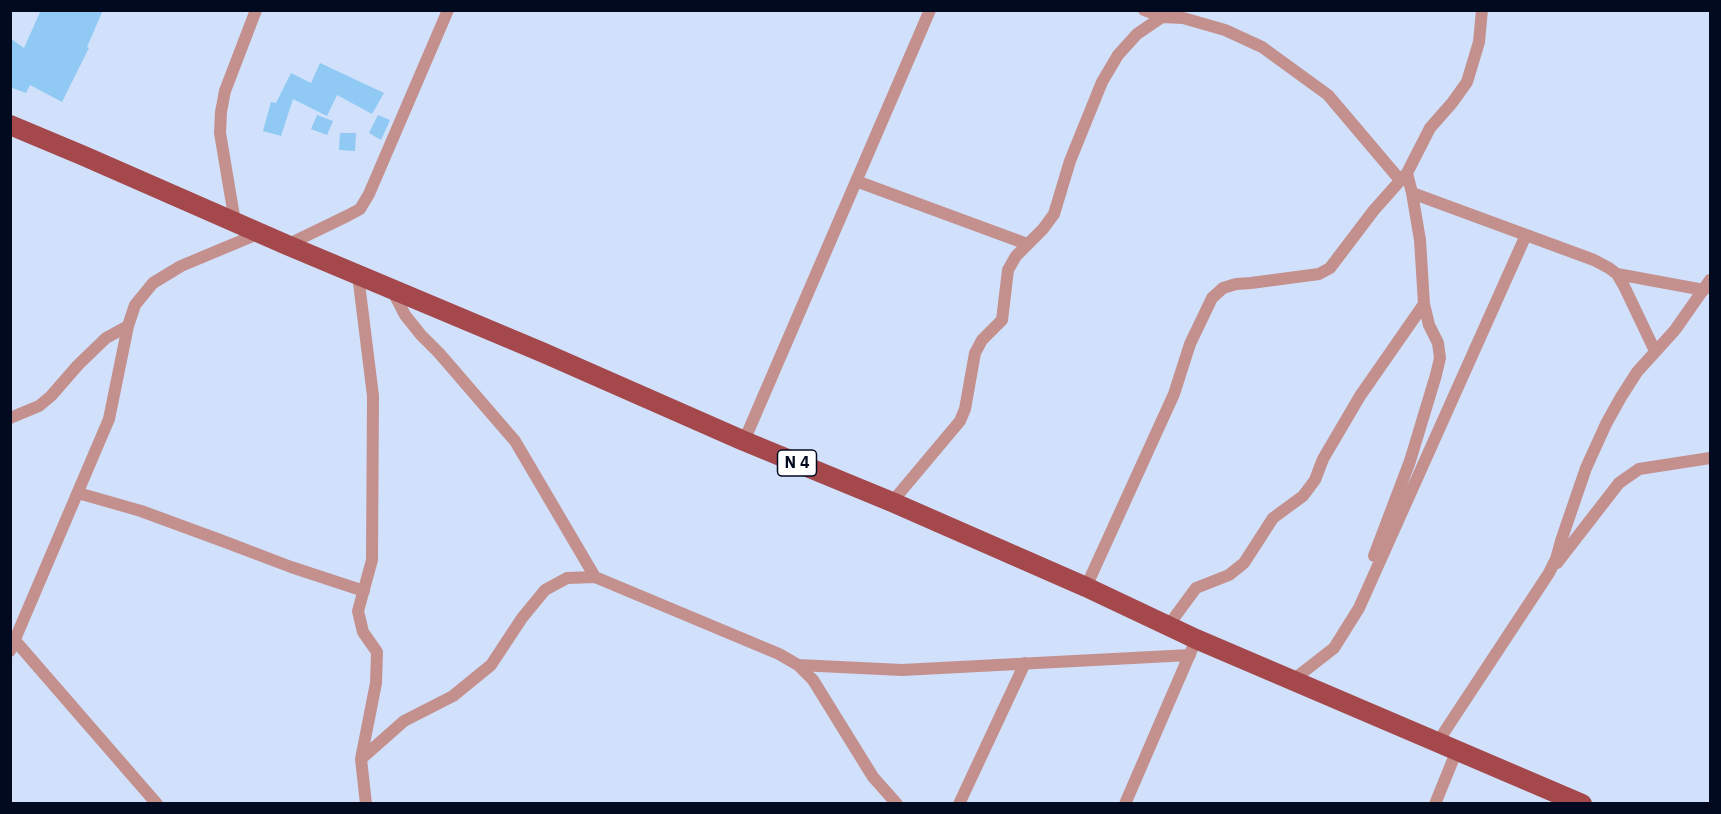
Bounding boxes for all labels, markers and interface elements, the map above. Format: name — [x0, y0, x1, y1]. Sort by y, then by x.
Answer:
road number: N 4 — [778, 450, 816, 476]

